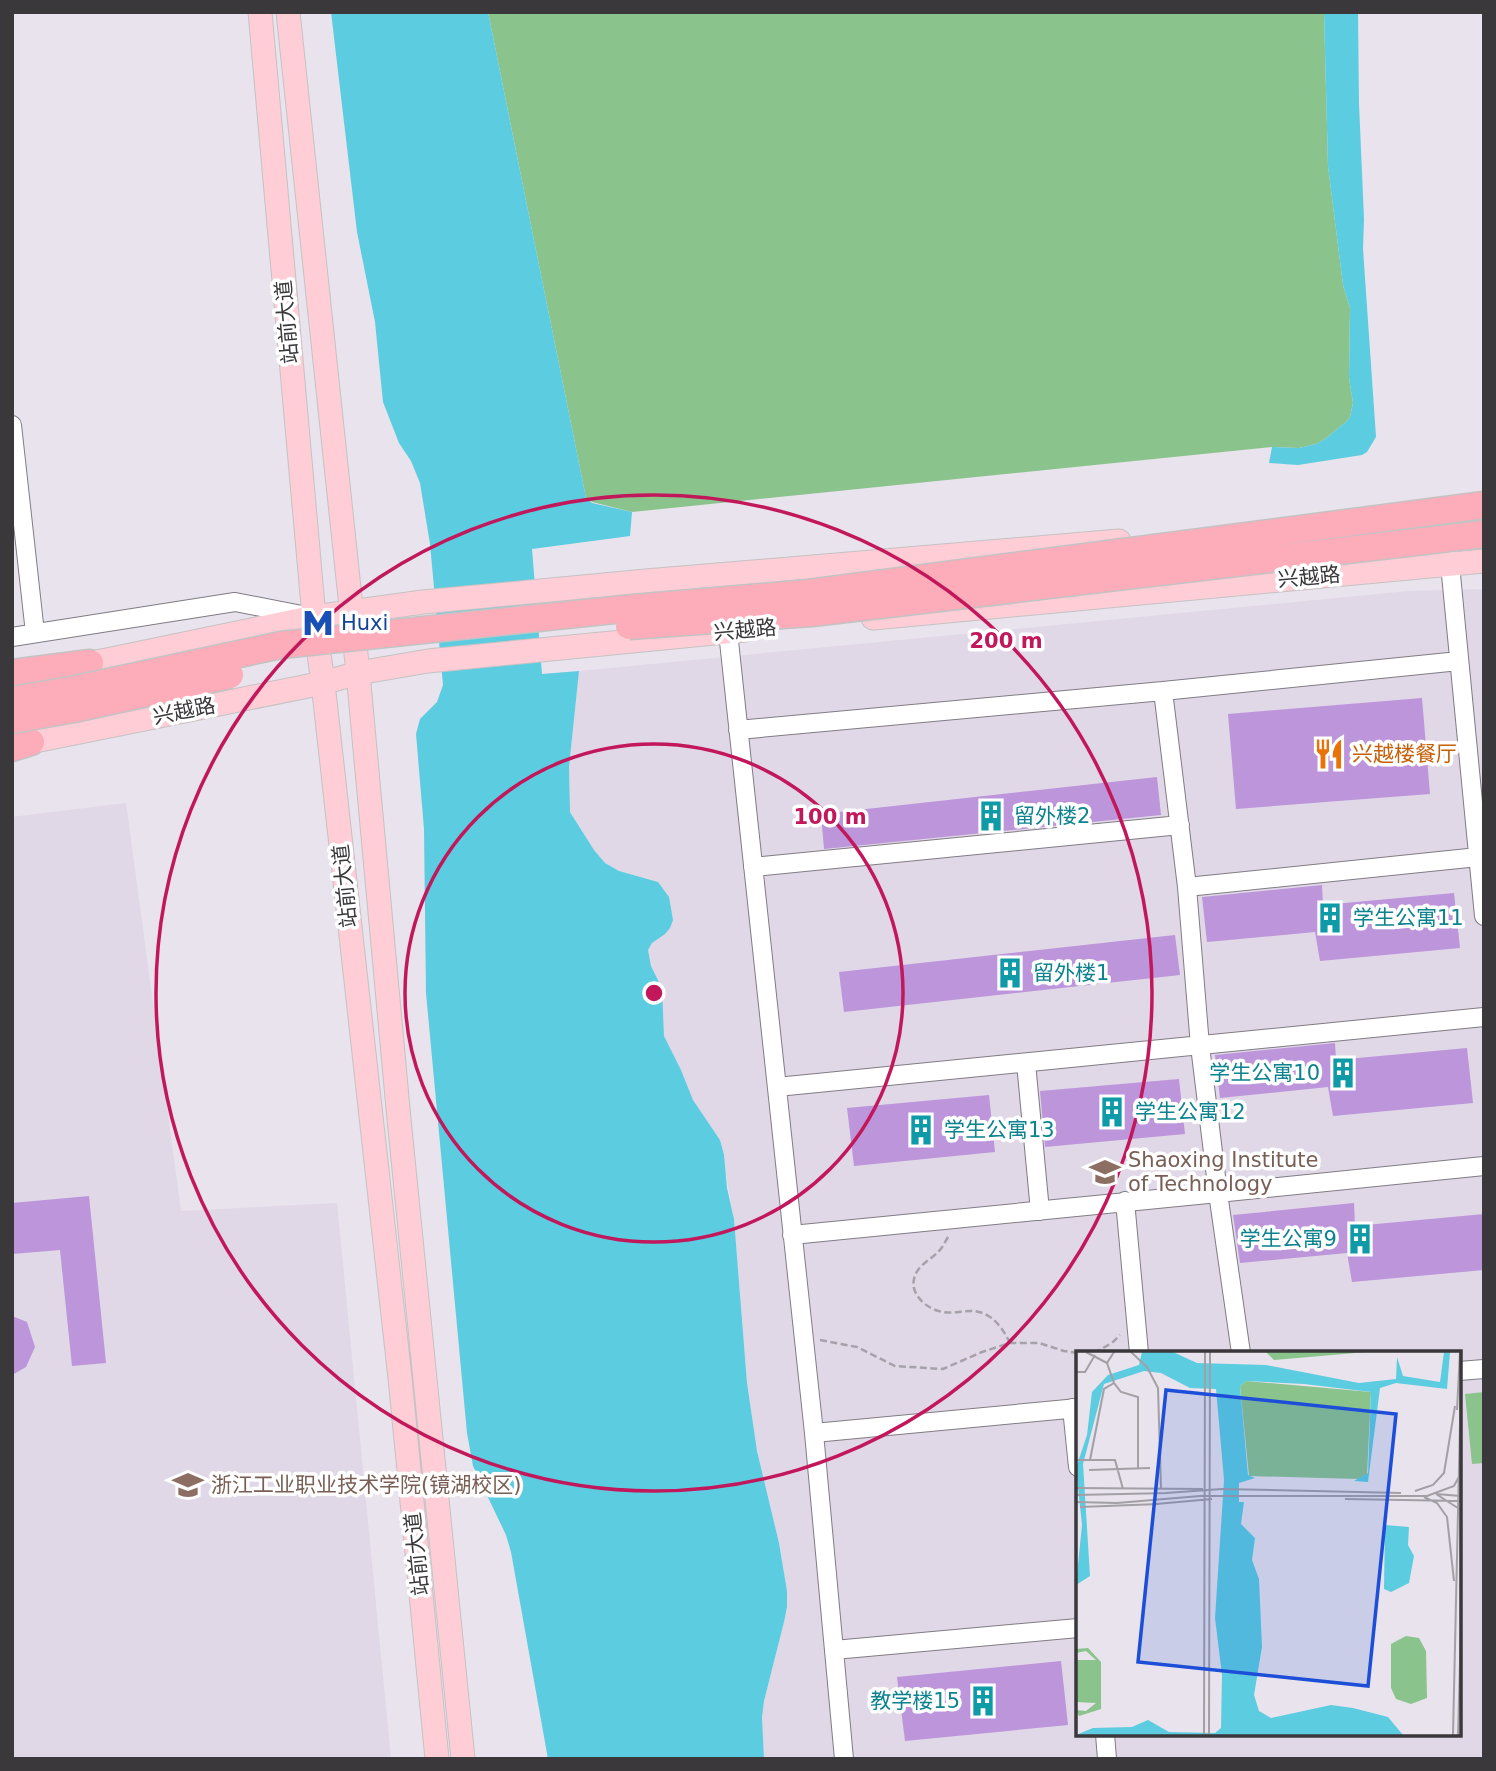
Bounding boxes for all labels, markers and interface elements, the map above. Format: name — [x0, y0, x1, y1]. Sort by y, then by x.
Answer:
street label: 站前大道 — [271, 279, 303, 365]
street label: 兴越路 — [1277, 562, 1341, 592]
metro station icon: Huxi — [301, 606, 335, 640]
place label: Huxi — [341, 611, 388, 635]
street label: 兴越路 — [713, 615, 777, 645]
text: 200 m — [969, 629, 1043, 653]
street label: 兴越路 — [151, 693, 217, 729]
restaurant icon: 兴越楼餐厅 — [1312, 737, 1346, 771]
place label: 兴越楼餐厅 — [1352, 742, 1457, 766]
building icon: 留外楼2 — [974, 799, 1008, 833]
place label: 留外楼2 — [1014, 804, 1090, 828]
text: 100 m — [793, 805, 867, 829]
street label: 站前大道 — [329, 843, 361, 929]
building icon: 学生公寓11 — [1313, 901, 1347, 935]
place label: 学生公寓11 — [1353, 906, 1464, 930]
building icon: 留外楼1 — [993, 956, 1027, 990]
place label: 留外楼1 — [1033, 961, 1109, 985]
centre of rings — [642, 981, 666, 1005]
building icon: 学生公寓10 — [1326, 1056, 1360, 1090]
place label: 学生公寓10 — [1209, 1061, 1320, 1085]
building icon: 学生公寓12 — [1095, 1095, 1129, 1129]
place label: 学生公寓12 — [1135, 1100, 1246, 1124]
building icon: 学生公寓13 — [904, 1113, 938, 1147]
place label: 学生公寓13 — [944, 1118, 1055, 1142]
place label: Shaoxing Institute of Technology — [1128, 1148, 1319, 1196]
school or university icon: Shaoxing Institute of Technology — [1088, 1155, 1122, 1189]
building icon: 学生公寓9 — [1343, 1222, 1377, 1256]
place label: 学生公寓9 — [1240, 1227, 1337, 1251]
inset map — [1076, 1351, 1461, 1736]
school or university icon: 浙江工业职业技术学院(镜湖校区) — [171, 1468, 205, 1502]
place label: 浙江工业职业技术学院(镜湖校区) — [211, 1473, 521, 1497]
street label: 站前大道 — [401, 1511, 433, 1597]
building icon: 教学楼15 — [966, 1684, 1000, 1718]
place label: 教学楼15 — [870, 1689, 960, 1713]

